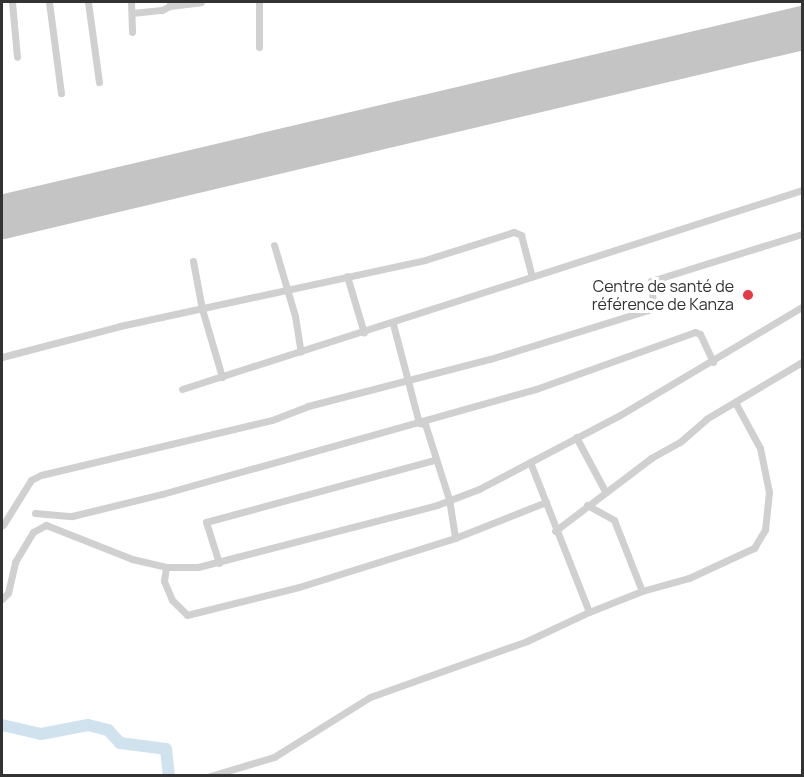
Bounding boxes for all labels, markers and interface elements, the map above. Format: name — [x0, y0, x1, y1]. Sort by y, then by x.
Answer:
place label: Centre de santé de référence de Kanza — [592, 276, 734, 314]
marker: Centre de santé de référence de Kanza — [739, 286, 757, 304]

